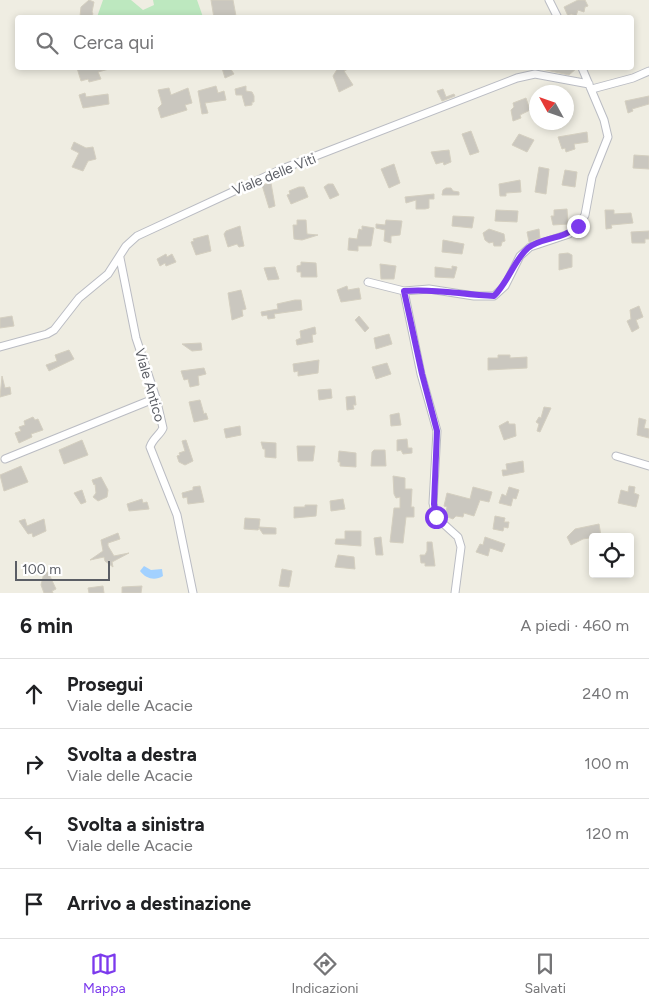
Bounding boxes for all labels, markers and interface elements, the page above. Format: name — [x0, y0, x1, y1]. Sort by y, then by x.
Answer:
search box — [15, 15, 634, 70]
icon: search — [33, 29, 61, 57]
text: Cerca qui — [73, 31, 154, 54]
north arrow — [529, 85, 574, 130]
street label: Viale delle Viti — [230, 150, 319, 199]
route end — [567, 215, 590, 238]
street label: Viale Antico — [131, 346, 168, 424]
route start — [425, 506, 448, 529]
map controls — [589, 533, 634, 578]
button: locate — [589, 533, 634, 578]
scale bar — [15, 558, 110, 581]
text: 100 m — [22, 561, 61, 578]
text: 6 min — [20, 613, 73, 638]
text: A piedi · 460 m — [520, 616, 629, 635]
text: Prosegui — [67, 673, 143, 696]
icon: ahead — [20, 680, 48, 708]
text: 240 m — [582, 684, 629, 703]
text: Viale delle Acacie — [67, 696, 193, 715]
text: Svolta a destra — [67, 743, 197, 766]
icon: right — [20, 750, 48, 778]
text: 100 m — [584, 754, 629, 773]
text: Viale delle Acacie — [67, 766, 193, 785]
text: Svolta a sinistra — [67, 813, 205, 836]
icon: left — [20, 820, 48, 848]
text: 120 m — [586, 824, 629, 843]
text: Viale delle Acacie — [67, 836, 193, 855]
icon: arrive — [20, 890, 48, 918]
text: Arrivo a destinazione — [67, 892, 251, 915]
tab: Mappa — [83, 950, 126, 997]
tab: Indicazioni — [291, 950, 359, 997]
tab: Salvati — [524, 950, 566, 997]

